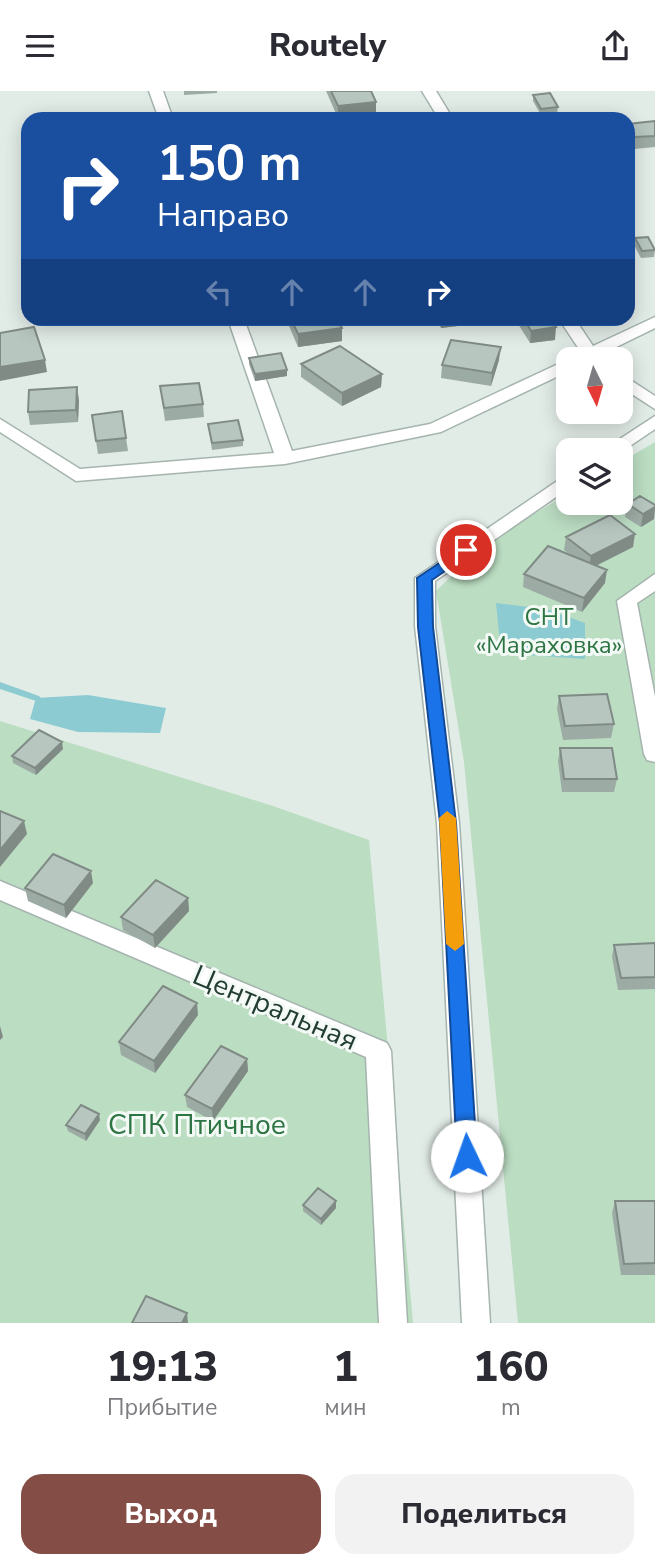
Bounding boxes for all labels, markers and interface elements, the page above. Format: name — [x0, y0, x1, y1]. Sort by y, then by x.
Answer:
text: Routely — [269, 24, 386, 67]
icon: menu — [21, 27, 59, 65]
icon: share — [596, 27, 634, 65]
text: 150 m — [157, 130, 301, 197]
icon: right — [42, 140, 133, 231]
text: Направо — [157, 194, 289, 237]
icon: left — [200, 273, 238, 311]
icon: ahead — [273, 273, 311, 311]
icon: ahead — [346, 273, 384, 311]
icon: right — [419, 273, 457, 311]
north arrow — [556, 347, 634, 423]
map controls — [556, 347, 633, 515]
button: layers — [556, 438, 633, 515]
pin — [436, 520, 496, 580]
icon: arrive — [447, 531, 485, 569]
park label: СНТ «Мараховка» — [476, 601, 622, 661]
street label: Центральная — [187, 956, 363, 1060]
park label: СПК Птичное — [108, 1106, 286, 1144]
position arrow — [430, 1119, 504, 1193]
text: 19:13 — [106, 1339, 218, 1396]
text: 1 — [333, 1339, 358, 1396]
text: 160 — [473, 1339, 549, 1396]
text: Прибытие — [107, 1392, 217, 1423]
text: мин — [325, 1392, 367, 1423]
text: m — [501, 1392, 521, 1423]
button: Выход — [21, 1474, 321, 1554]
button: Поделиться — [335, 1474, 634, 1554]

